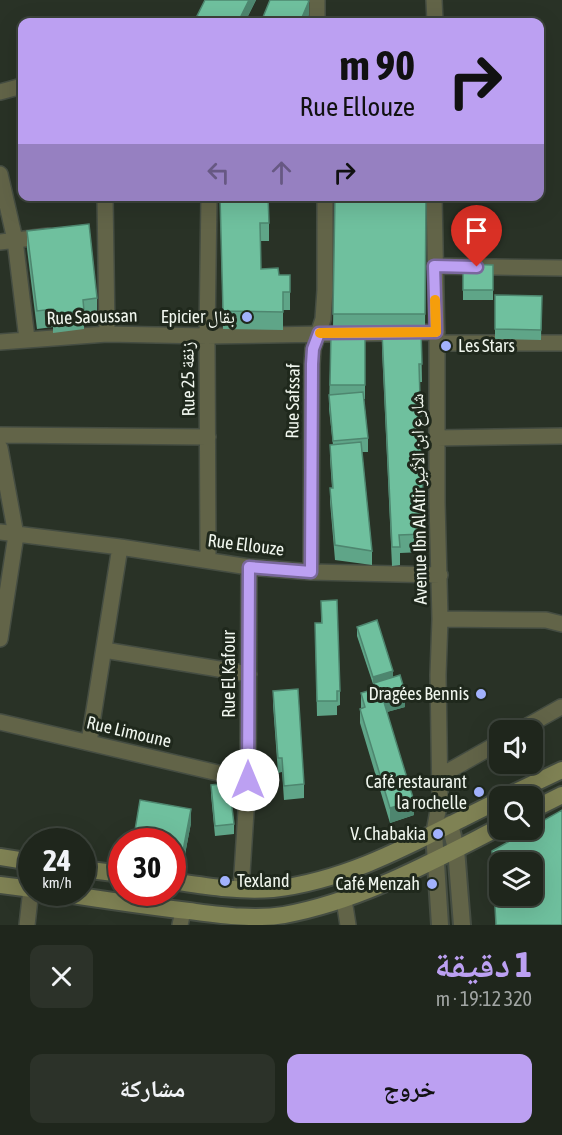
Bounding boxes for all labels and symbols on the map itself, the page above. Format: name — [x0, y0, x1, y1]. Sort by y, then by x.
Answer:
pin — [451, 205, 502, 267]
street label: Rue Saoussan — [46, 304, 138, 329]
place label: Epicier بقال — [161, 306, 235, 328]
marker: Epicier بقال — [240, 310, 254, 324]
place label: Les Stars — [458, 335, 515, 356]
marker: Les Stars — [439, 339, 453, 353]
street label: Rue 25 زنقة — [176, 341, 199, 417]
street label: Rue Safssaf — [281, 363, 304, 439]
street label: Avenue Ibn Al Atir شارع ابن الأثير — [406, 393, 432, 605]
street label: Rue Ellouze — [207, 529, 286, 560]
street label: Rue El Kafour — [218, 630, 239, 718]
place label: Dragées Bennis — [368, 683, 469, 704]
marker: Dragées Bennis — [474, 687, 488, 701]
street label: Rue Limoune — [85, 712, 174, 751]
position arrow — [216, 748, 280, 812]
place label: Café restaurant la rochelle — [366, 771, 467, 813]
marker: Café restaurant la rochelle — [472, 785, 486, 799]
place label: V. Chabakia — [350, 823, 426, 844]
marker: V. Chabakia — [431, 827, 445, 841]
speed limit sign: 30 — [108, 828, 186, 906]
place label: Texland — [237, 870, 290, 891]
place label: Café Menzah — [335, 873, 420, 894]
marker: Texland — [218, 874, 232, 888]
marker: Café Menzah — [425, 877, 439, 891]

